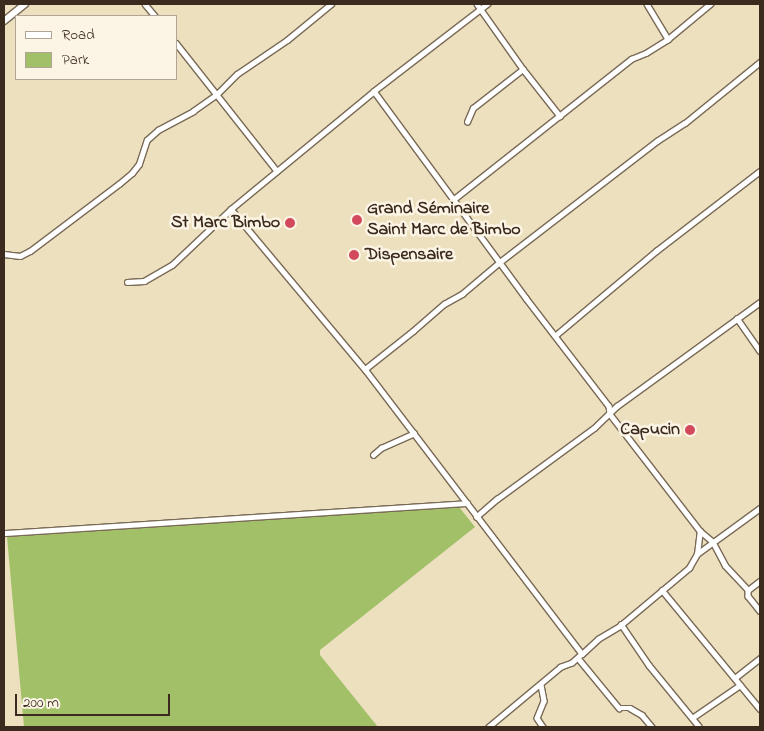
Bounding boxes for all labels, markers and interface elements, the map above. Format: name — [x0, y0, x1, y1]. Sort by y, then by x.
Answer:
legend — [15, 15, 178, 80]
text: Road — [62, 24, 95, 46]
text: Park — [62, 49, 89, 71]
place label: Grand Séminaire Saint Marc de Bimbo — [367, 199, 521, 242]
place label: St Marc Bimbo — [171, 212, 280, 234]
marker: Grand Séminaire Saint Marc de Bimbo — [351, 214, 363, 226]
marker: St Marc Bimbo — [284, 217, 296, 229]
place label: Dispensaire — [365, 244, 453, 266]
marker: Dispensaire — [347, 248, 361, 262]
place label: Capucin — [620, 419, 680, 441]
marker: Capucin — [684, 424, 696, 436]
scale bar — [18, 684, 172, 716]
text: 200 m — [23, 692, 59, 714]

